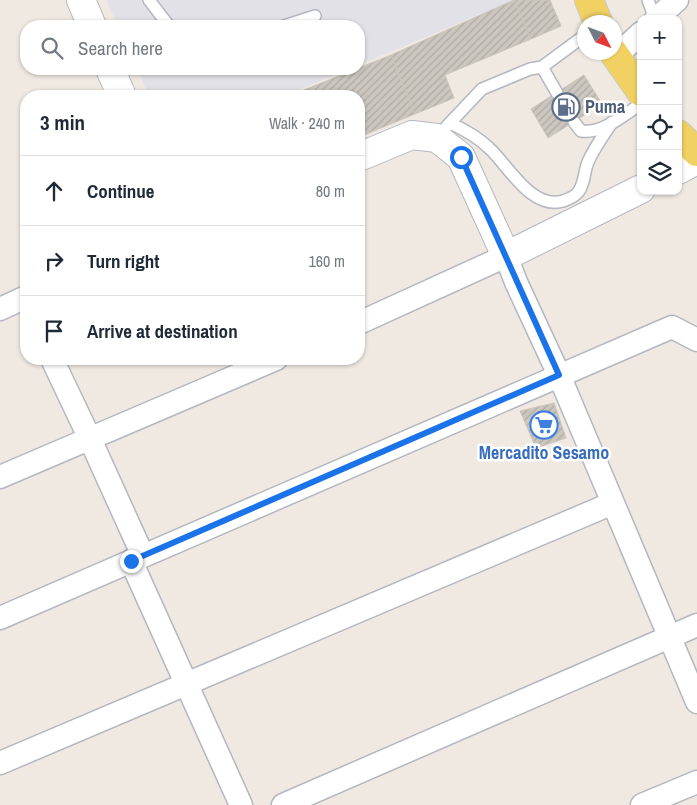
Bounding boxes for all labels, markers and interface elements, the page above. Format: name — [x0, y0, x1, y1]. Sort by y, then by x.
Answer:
north arrow — [577, 15, 622, 60]
map controls — [637, 15, 682, 195]
button: + — [637, 15, 682, 60]
search box — [20, 20, 365, 75]
icon: search — [38, 34, 66, 62]
text: Search here — [78, 35, 163, 61]
button: − — [637, 60, 682, 105]
fuel station icon: Puma — [551, 92, 581, 122]
place label: Puma — [585, 94, 626, 119]
button: locate — [637, 105, 682, 150]
text: 3 min — [40, 108, 85, 137]
text: Walk · 240 m — [269, 112, 345, 134]
route start — [450, 146, 473, 169]
button: layers — [637, 150, 682, 195]
icon: ahead — [40, 177, 68, 205]
text: Continue — [87, 178, 155, 204]
text: 80 m — [316, 180, 345, 202]
icon: right — [40, 247, 68, 275]
text: Turn right — [87, 248, 159, 274]
text: 160 m — [309, 250, 345, 272]
icon: arrive — [40, 317, 68, 345]
text: Arrive at destination — [87, 318, 238, 344]
supermarket icon: Mercadito Sesamo — [529, 410, 559, 440]
place label: Mercadito Sesamo — [479, 440, 609, 465]
route end — [120, 550, 143, 573]

